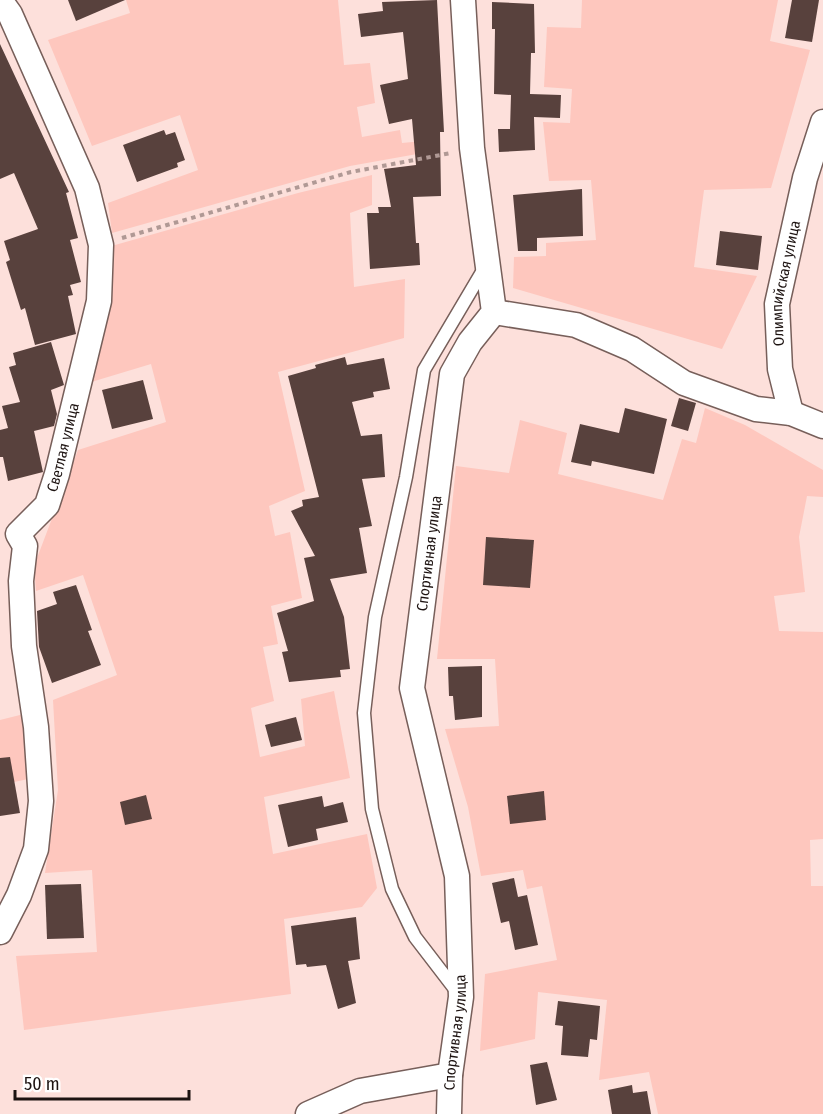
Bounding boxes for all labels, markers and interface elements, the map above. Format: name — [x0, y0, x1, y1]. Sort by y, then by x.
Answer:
street label: Олимпийская улица — [768, 219, 804, 347]
street label: Светлая улица — [43, 401, 83, 494]
street label: Спортивная улица — [413, 494, 445, 612]
street label: Спортивная улица — [441, 974, 470, 1091]
scale bar — [15, 1063, 189, 1101]
text: 50 m — [24, 1073, 60, 1095]

